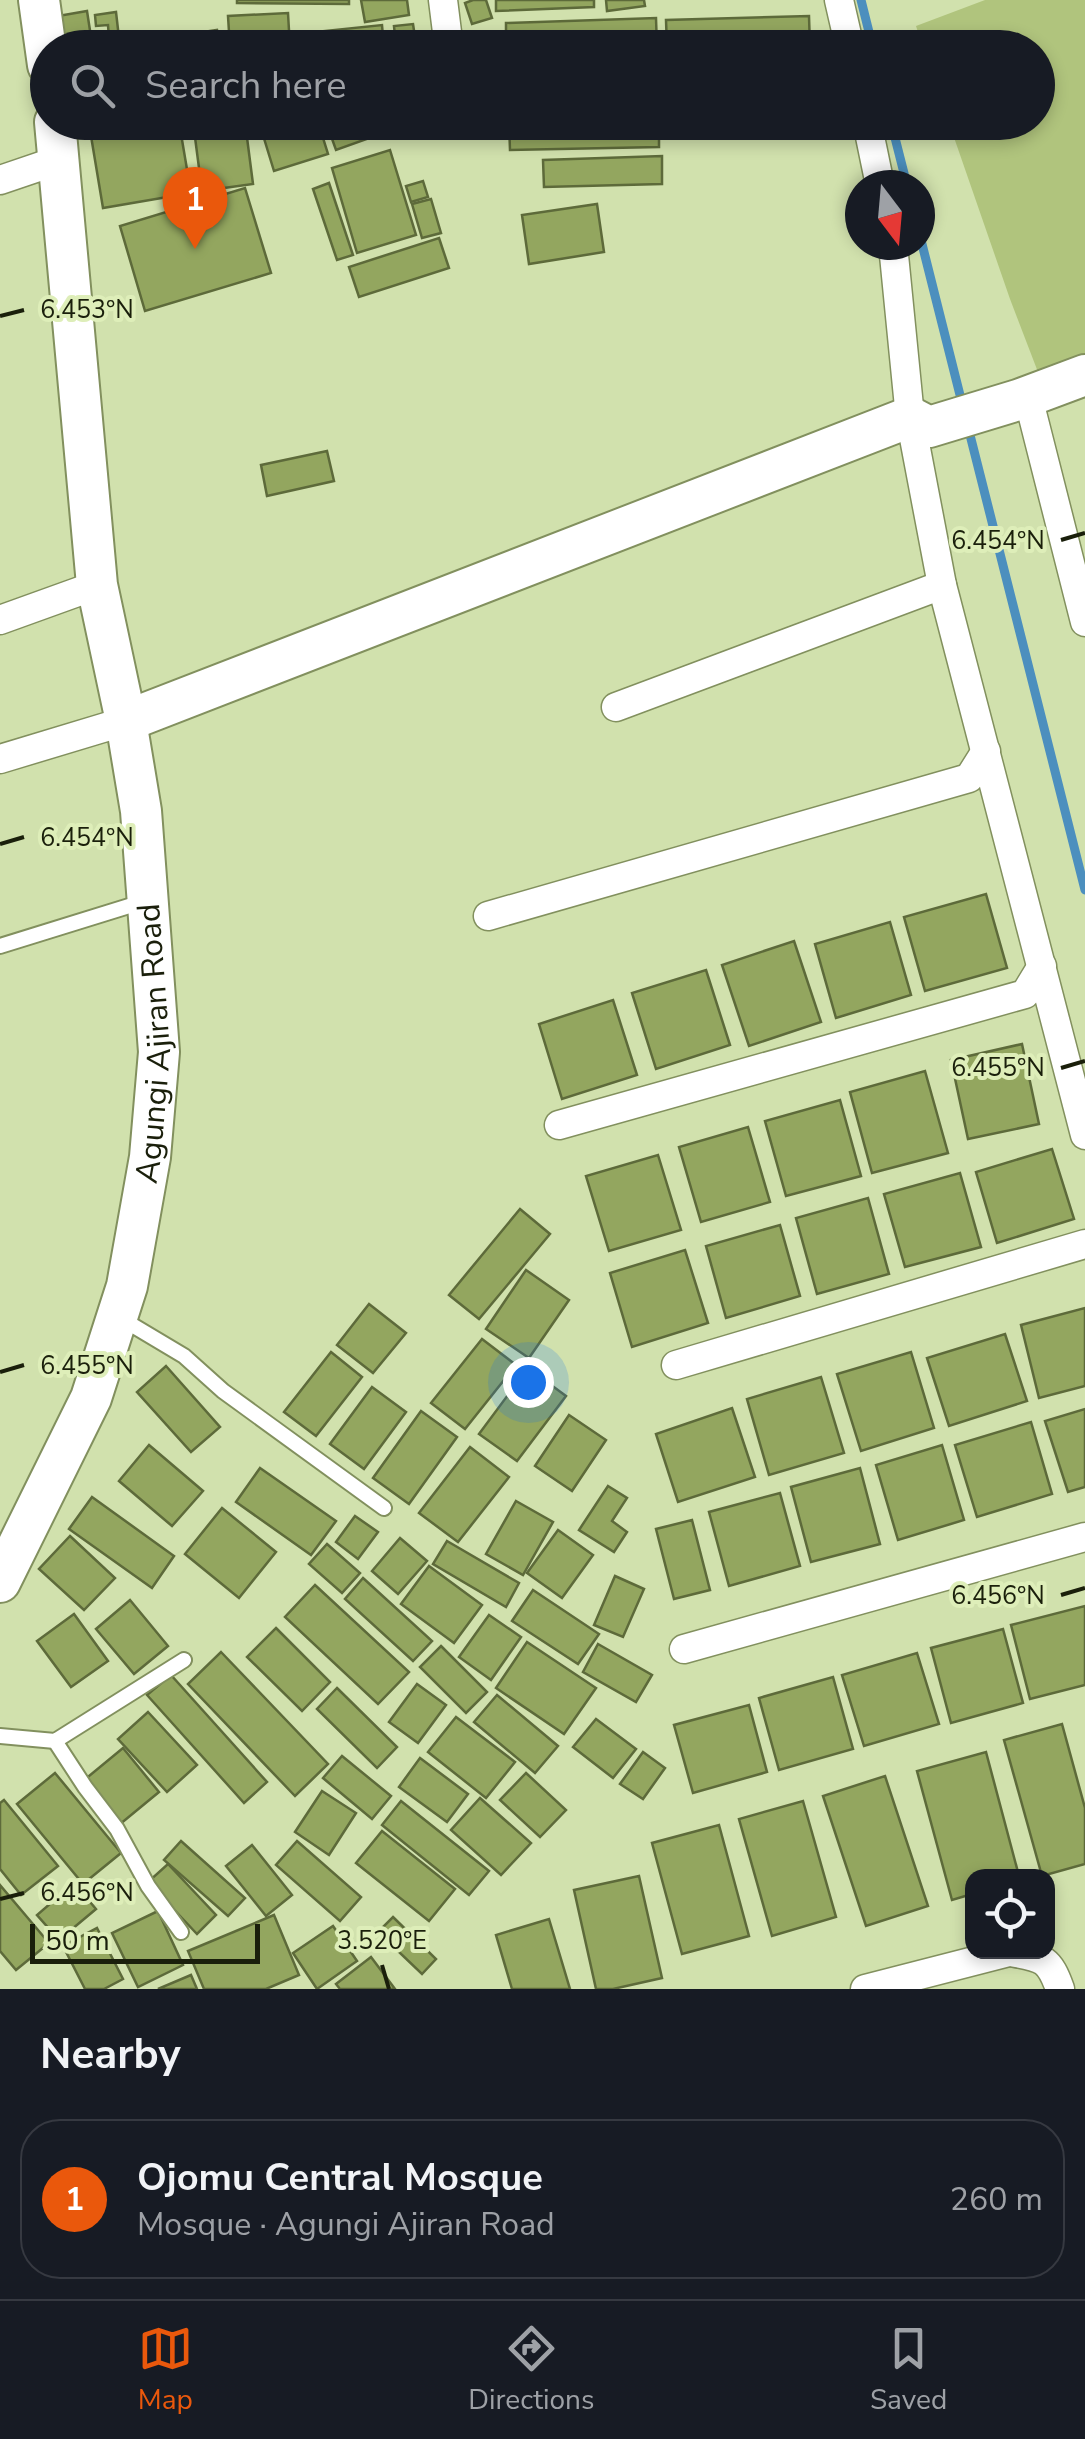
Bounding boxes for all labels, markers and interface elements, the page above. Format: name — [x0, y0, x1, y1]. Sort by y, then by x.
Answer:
search box — [30, 30, 1055, 140]
icon: search — [65, 58, 120, 113]
text: Search here — [145, 60, 346, 111]
pin: 1 — [162, 166, 228, 249]
north arrow — [845, 170, 935, 260]
text: 6.453°N — [40, 293, 134, 327]
text: 6.454°N — [951, 524, 1045, 558]
text: 6.454°N — [40, 821, 134, 855]
street label: Agungi Ajiran Road — [125, 902, 181, 1186]
text: 6.455°N — [951, 1051, 1045, 1085]
text: 6.455°N — [40, 1349, 134, 1383]
your location — [503, 1357, 554, 1408]
text: 6.456°N — [951, 1579, 1045, 1613]
map controls — [965, 1869, 1055, 1959]
button: locate — [965, 1869, 1055, 1959]
text: 6.456°N — [40, 1876, 134, 1910]
scale bar — [30, 1919, 260, 1964]
text: 50 m — [45, 1922, 110, 1960]
text: 3.520°E — [337, 1924, 427, 1958]
text: Nearby — [40, 2026, 181, 2083]
text: Ojomu Central Mosque — [137, 2152, 543, 2203]
text: 1 — [65, 2178, 84, 2221]
text: 260 m — [950, 2178, 1043, 2221]
text: Mosque · Agungi Ajiran Road — [137, 2203, 555, 2246]
tab: Map — [138, 2321, 193, 2419]
tab: Directions — [468, 2321, 594, 2419]
tab: Saved — [870, 2321, 947, 2419]

